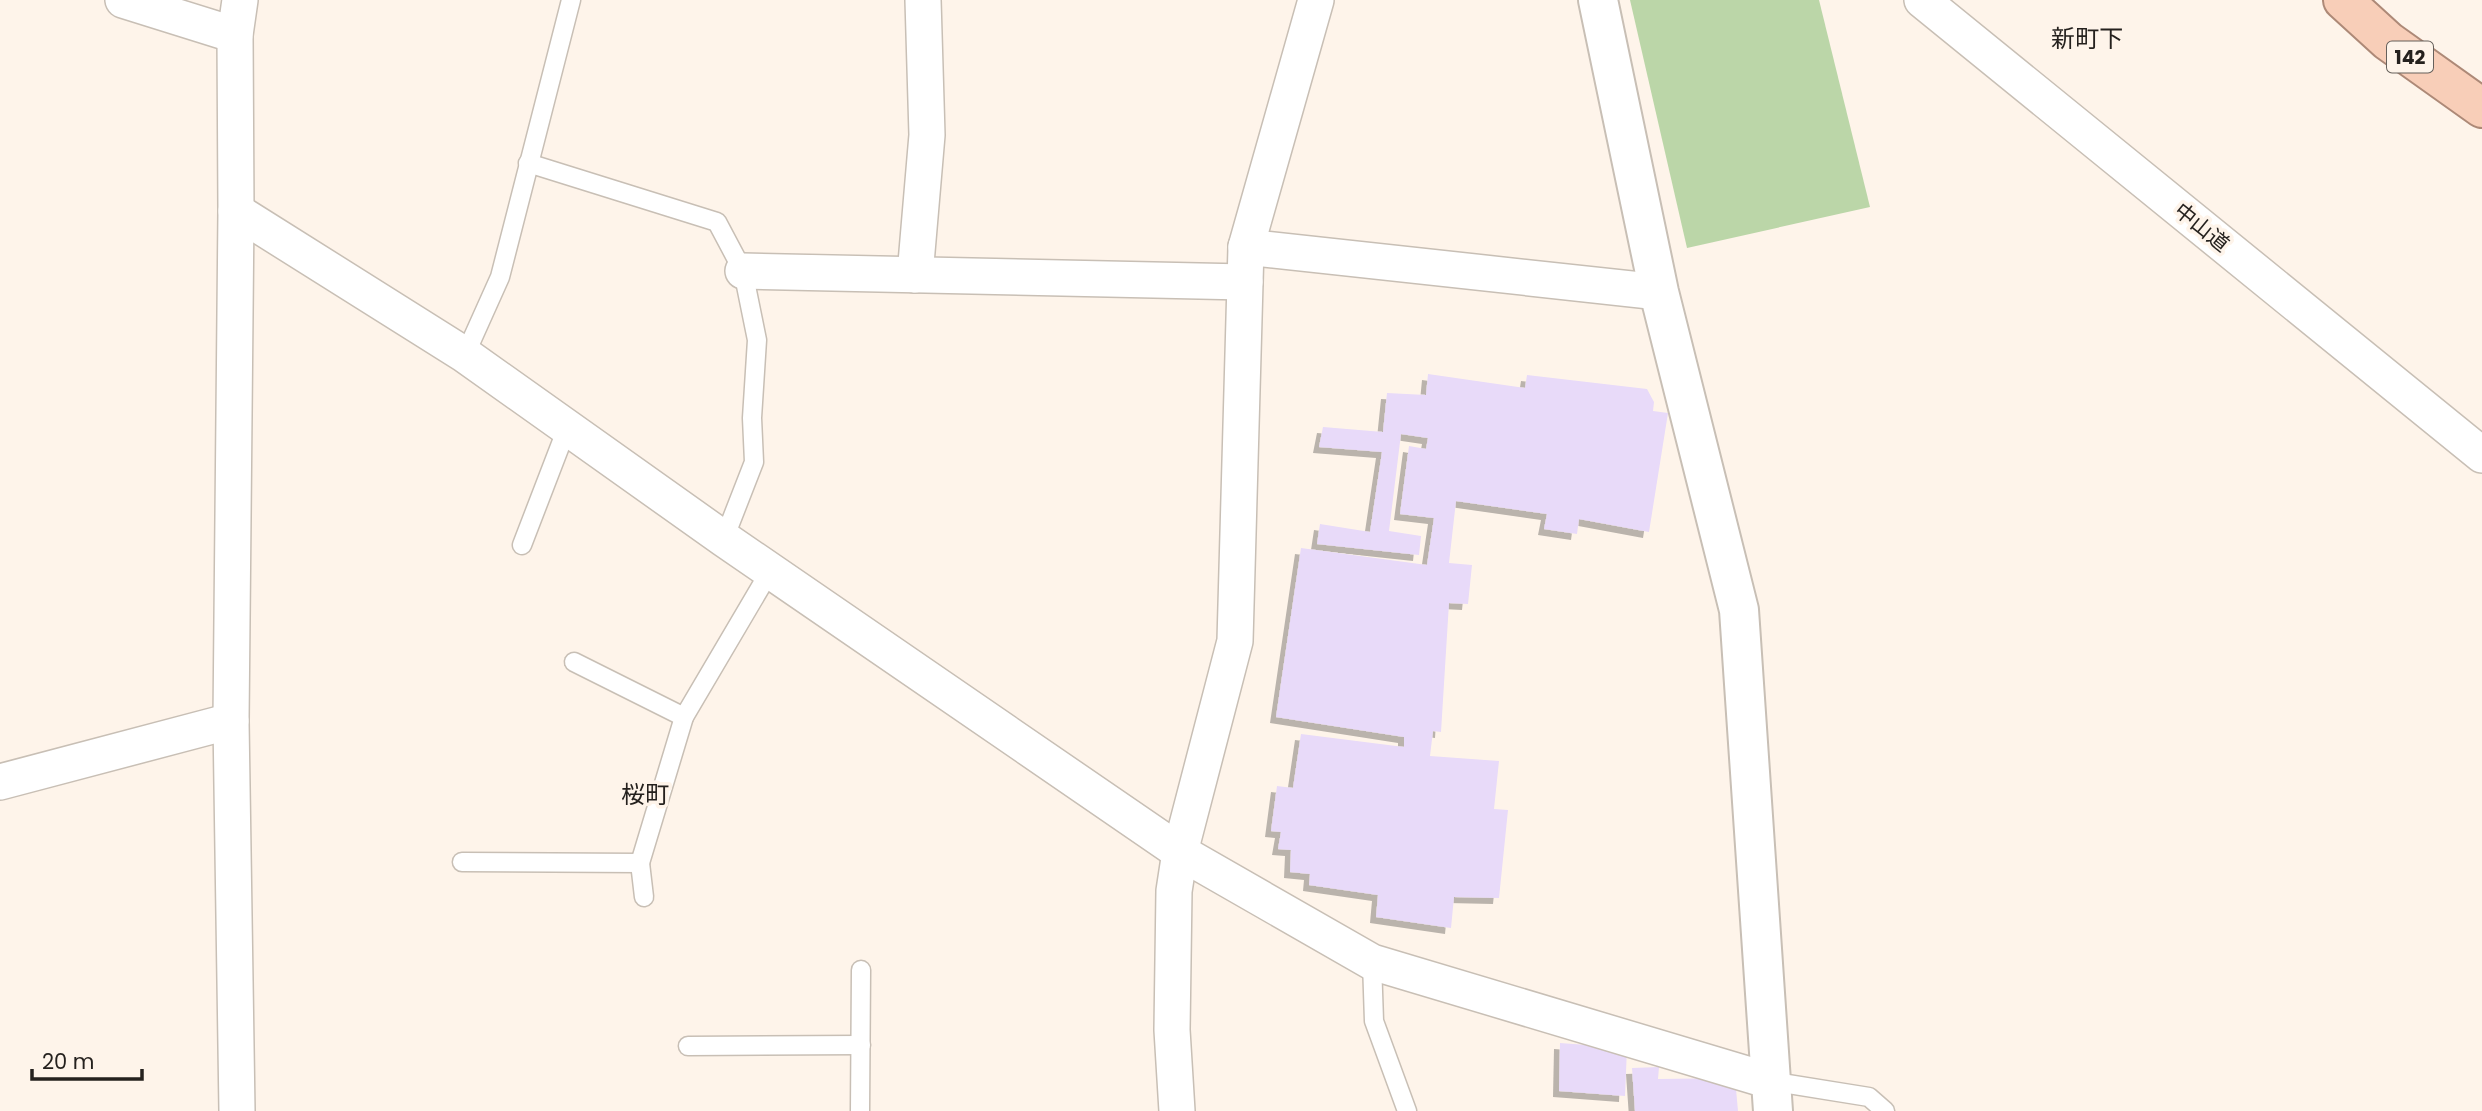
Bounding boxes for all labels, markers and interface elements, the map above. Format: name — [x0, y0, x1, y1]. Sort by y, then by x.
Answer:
district label: 新町下 — [2051, 22, 2123, 55]
road number: 142 — [2387, 41, 2433, 72]
street label: 中山道 — [2168, 196, 2236, 258]
district label: 桜町 — [621, 778, 669, 811]
scale bar — [32, 1038, 142, 1082]
text: 20 m — [42, 1047, 95, 1076]

